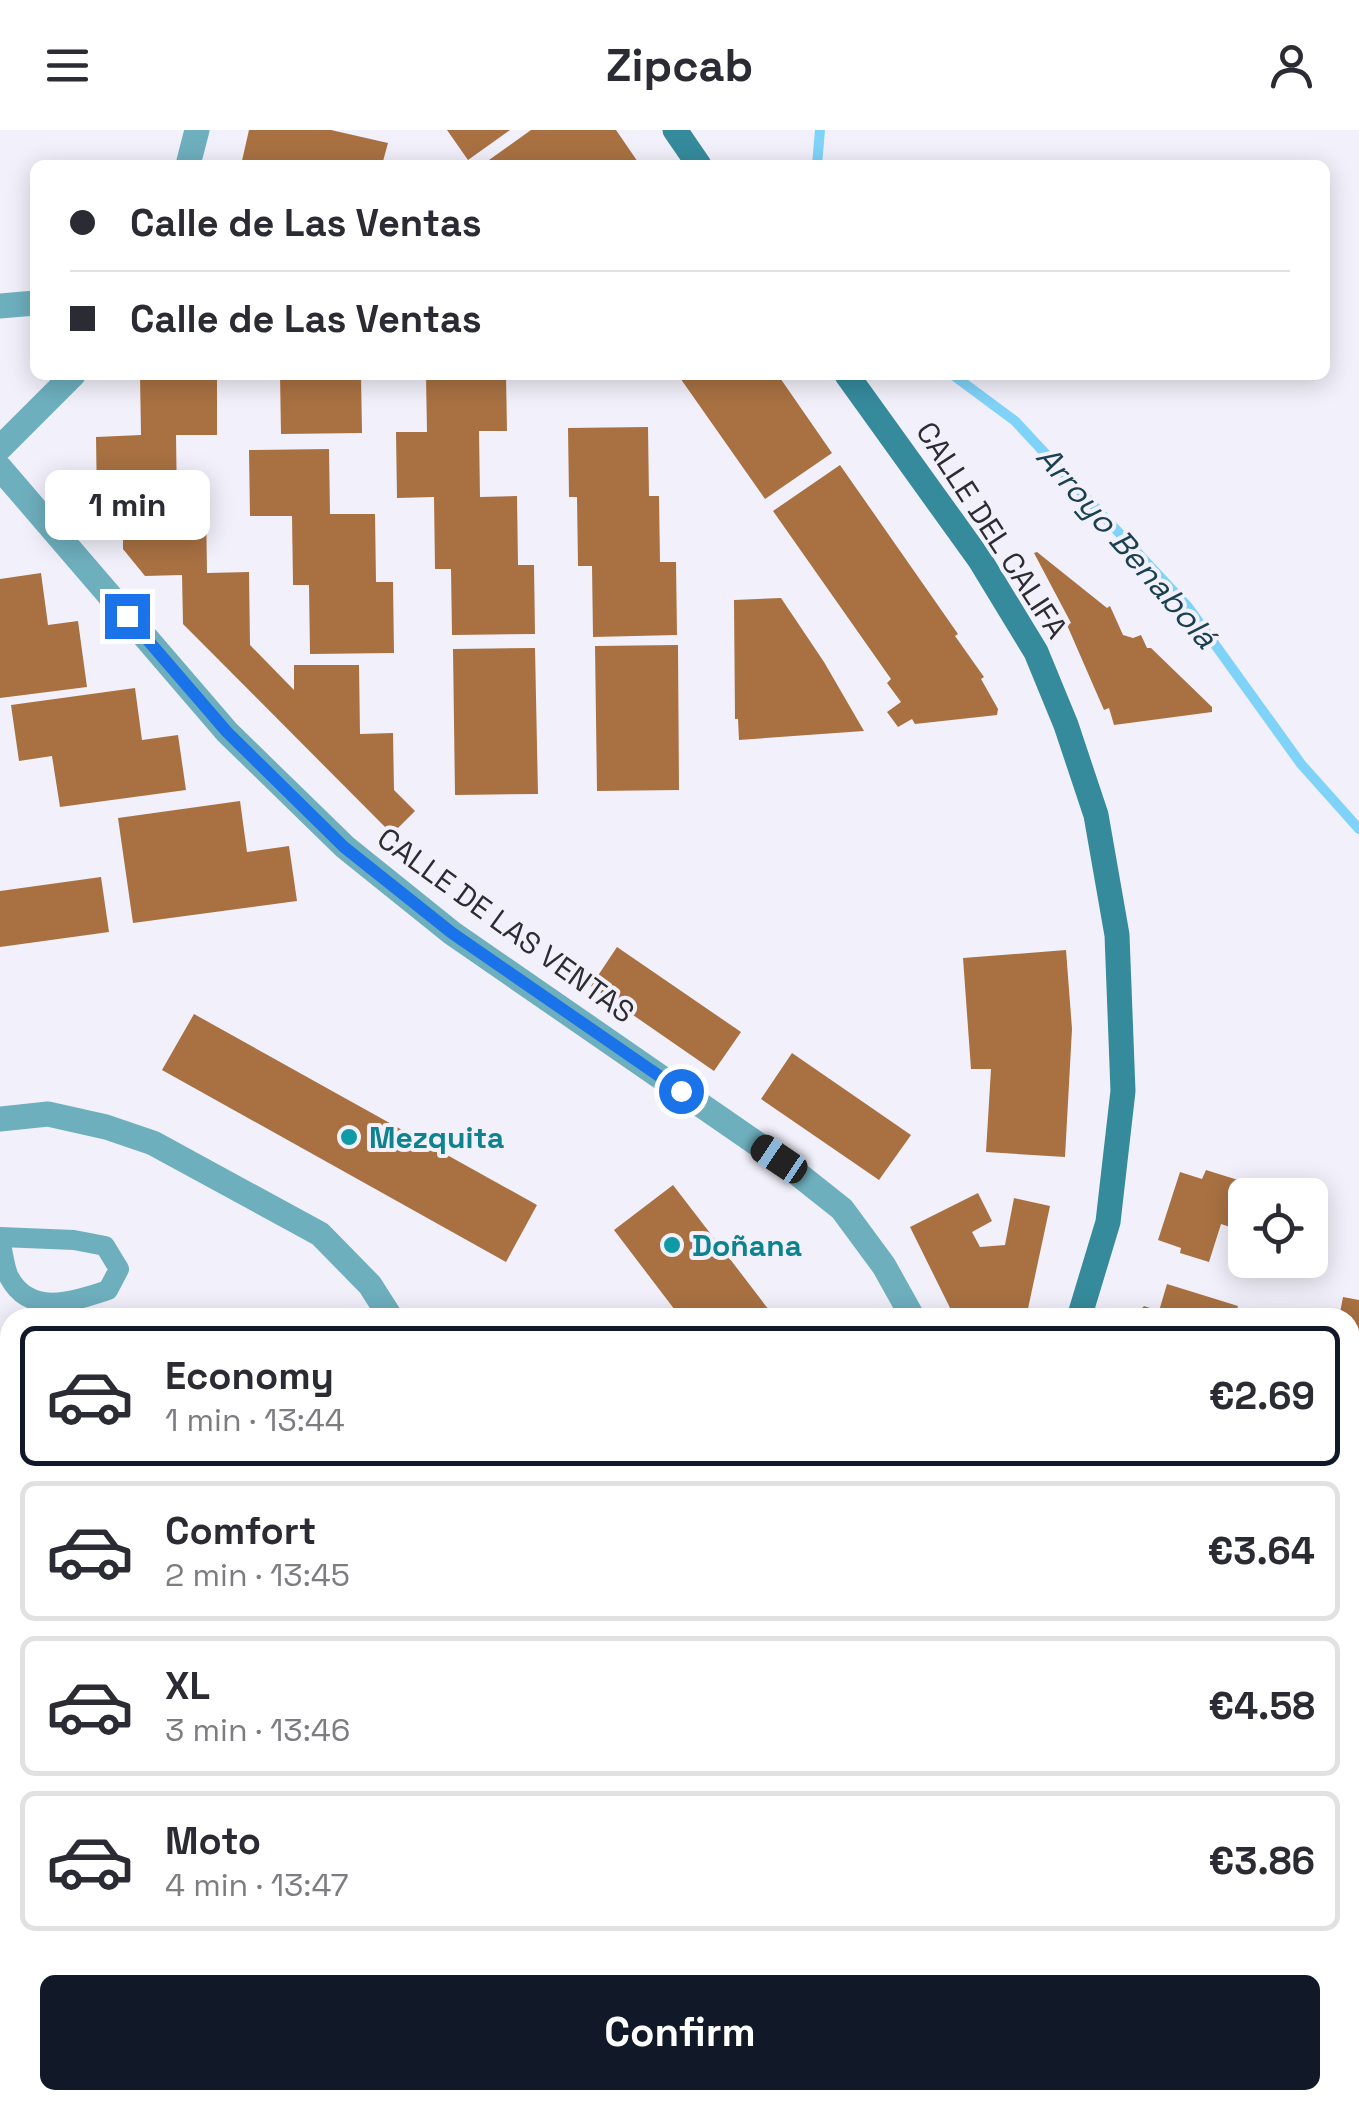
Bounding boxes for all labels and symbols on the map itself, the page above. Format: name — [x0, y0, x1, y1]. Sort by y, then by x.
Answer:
street label: CALLE DEL CALIFA — [907, 414, 1077, 646]
water label: Arroyo Benabolá — [1028, 437, 1226, 657]
callout: 1 min — [44, 471, 210, 541]
route end — [105, 594, 150, 639]
street label: CALLE DE LAS VENTAS — [370, 819, 642, 1031]
route start — [659, 1069, 704, 1114]
place label: Mezquita — [369, 1118, 504, 1157]
marker: Mezquita — [338, 1126, 360, 1148]
car — [746, 1130, 812, 1188]
place label: Doñana — [692, 1226, 802, 1265]
marker: Doñana — [661, 1234, 683, 1256]

